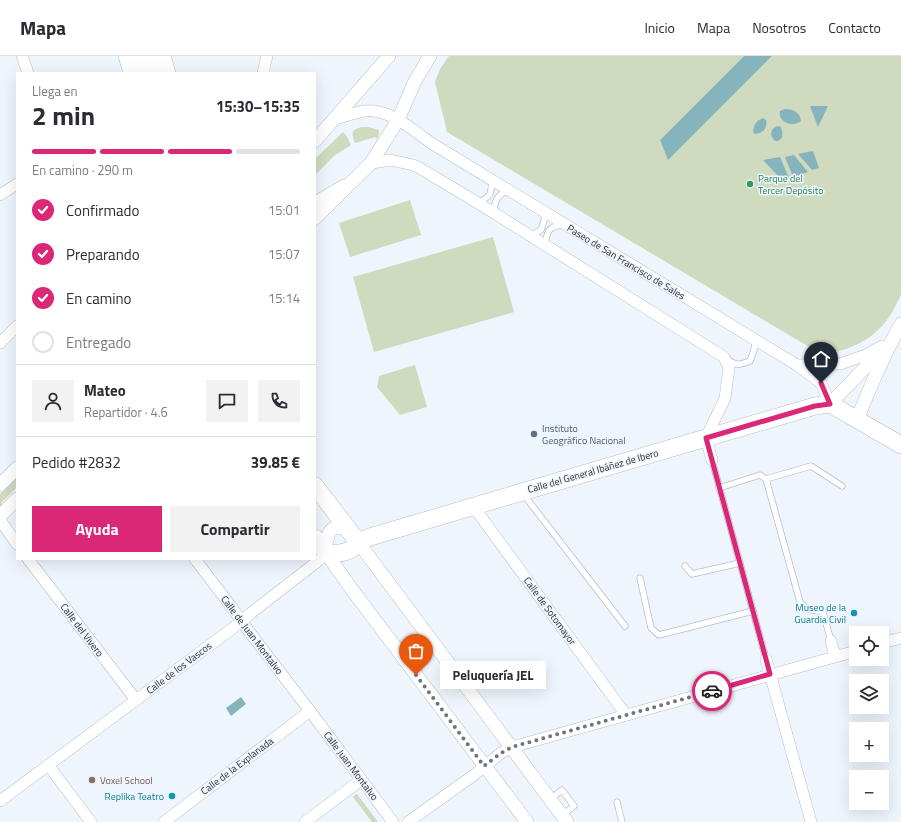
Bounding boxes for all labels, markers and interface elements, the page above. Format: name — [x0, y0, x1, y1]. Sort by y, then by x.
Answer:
text: Mapa — [20, 13, 66, 42]
text: Inicio — [644, 17, 675, 38]
text: Mapa — [697, 17, 730, 38]
text: Nosotros — [752, 17, 806, 38]
text: Contacto — [828, 17, 881, 38]
text: Llega en — [32, 81, 77, 101]
text: 15:30–15:35 — [216, 95, 300, 118]
text: 2 min — [32, 96, 95, 135]
text: En camino · 290 m — [32, 160, 133, 180]
place label: Parque del Tercer Depósito — [758, 171, 823, 198]
marker: Parque del Tercer Depósito — [745, 179, 755, 189]
icon: check — [32, 199, 54, 221]
text: Confirmado — [66, 199, 139, 222]
text: 15:01 — [268, 200, 300, 220]
street label: Paseo de San Francisco de Sales — [564, 221, 688, 303]
icon: check — [32, 243, 54, 265]
text: Preparando — [66, 243, 140, 266]
text: 15:07 — [268, 244, 300, 264]
icon: check — [32, 287, 54, 309]
text: En camino — [66, 287, 132, 310]
text: 15:14 — [268, 288, 300, 308]
text: Entregado — [66, 331, 131, 354]
pin — [804, 342, 838, 383]
icon: home — [810, 348, 832, 370]
text: Mateo — [84, 379, 126, 402]
button: person — [32, 380, 74, 422]
button: chat — [206, 380, 248, 422]
button: phone — [258, 380, 300, 422]
text: Repartidor · 4.6 — [84, 402, 168, 422]
place label: Instituto Geográfico Nacional — [542, 421, 626, 448]
marker: Instituto Geográfico Nacional — [529, 429, 539, 439]
street label: Calle del General Ibáñez de Ibero — [526, 445, 660, 497]
text: Pedido #2832 — [32, 451, 121, 474]
text: 39.85 € — [251, 451, 300, 474]
button: Ayuda — [32, 506, 162, 552]
button: Compartir — [170, 506, 300, 552]
street label: Calle de Sotomayor — [520, 574, 580, 649]
street label: Calle de Juan Montalvo — [217, 592, 287, 678]
street label: Calle del Vivero — [57, 600, 107, 660]
place label: Museo de la Guardia Civil — [795, 600, 846, 627]
marker: Museo de la Guardia Civil — [849, 608, 859, 618]
map controls — [849, 626, 889, 810]
button: locate — [849, 626, 889, 666]
pin — [399, 634, 433, 675]
street label: Calle de los Vascos — [143, 638, 215, 698]
icon: bag — [405, 640, 427, 662]
callout: Peluquería JEL — [440, 661, 546, 689]
text: Peluquería JEL — [453, 665, 533, 685]
courier — [692, 671, 732, 711]
button: layers — [849, 674, 889, 714]
icon: car — [701, 680, 723, 702]
button: + — [849, 722, 889, 762]
street label: Calle Juan Montalvo — [320, 728, 382, 804]
street label: Calle de la Explanada — [197, 734, 277, 798]
button: − — [849, 770, 889, 810]
place label: Voxel School — [100, 773, 153, 788]
marker: Voxel School — [87, 775, 97, 785]
place label: Replika Teatro — [105, 789, 164, 804]
marker: Replika Teatro — [167, 791, 177, 801]

